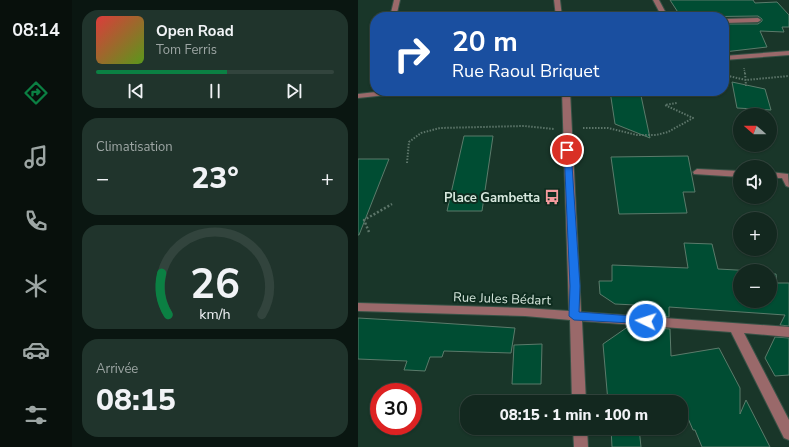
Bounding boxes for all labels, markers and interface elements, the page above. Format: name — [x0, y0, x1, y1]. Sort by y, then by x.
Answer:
text: 08:14 — [12, 18, 60, 42]
text: Open Road — [156, 21, 234, 41]
text: 20 m — [452, 23, 518, 61]
icon: right — [386, 28, 438, 80]
text: Tom Ferris — [156, 41, 217, 59]
text: Rue Raoul Briquet — [452, 59, 599, 83]
icon: directions — [22, 79, 50, 107]
icon: previous — [125, 80, 147, 102]
icon: pause — [204, 80, 226, 102]
icon: next — [283, 80, 305, 102]
north arrow — [733, 108, 777, 152]
map controls — [733, 108, 777, 308]
pin — [550, 133, 584, 167]
text: Climatisation — [96, 138, 173, 156]
icon: arrive — [556, 139, 578, 161]
icon: music — [22, 143, 50, 171]
text: 23° — [191, 158, 239, 199]
button: sound — [733, 160, 777, 204]
text: − — [96, 164, 109, 194]
text: + — [321, 164, 334, 194]
bus stop icon: Place Gambetta — [543, 188, 561, 206]
place label: Place Gambetta — [444, 189, 540, 207]
icon: phone — [22, 207, 50, 235]
button: + — [733, 212, 777, 256]
text: 26 — [190, 256, 240, 313]
button: − — [733, 264, 777, 308]
icon: climate — [22, 272, 50, 300]
street label: Rue Jules Bédart — [453, 288, 552, 310]
position arrow — [625, 300, 667, 342]
text: km/h — [199, 305, 231, 324]
icon: car — [22, 336, 50, 364]
text: Arrivée — [96, 360, 138, 378]
text: 08:15 — [96, 380, 176, 421]
speed limit sign: 30 — [370, 383, 422, 435]
icon: filters — [22, 401, 50, 429]
text: 08:15 · 1 min · 100 m — [500, 405, 648, 425]

